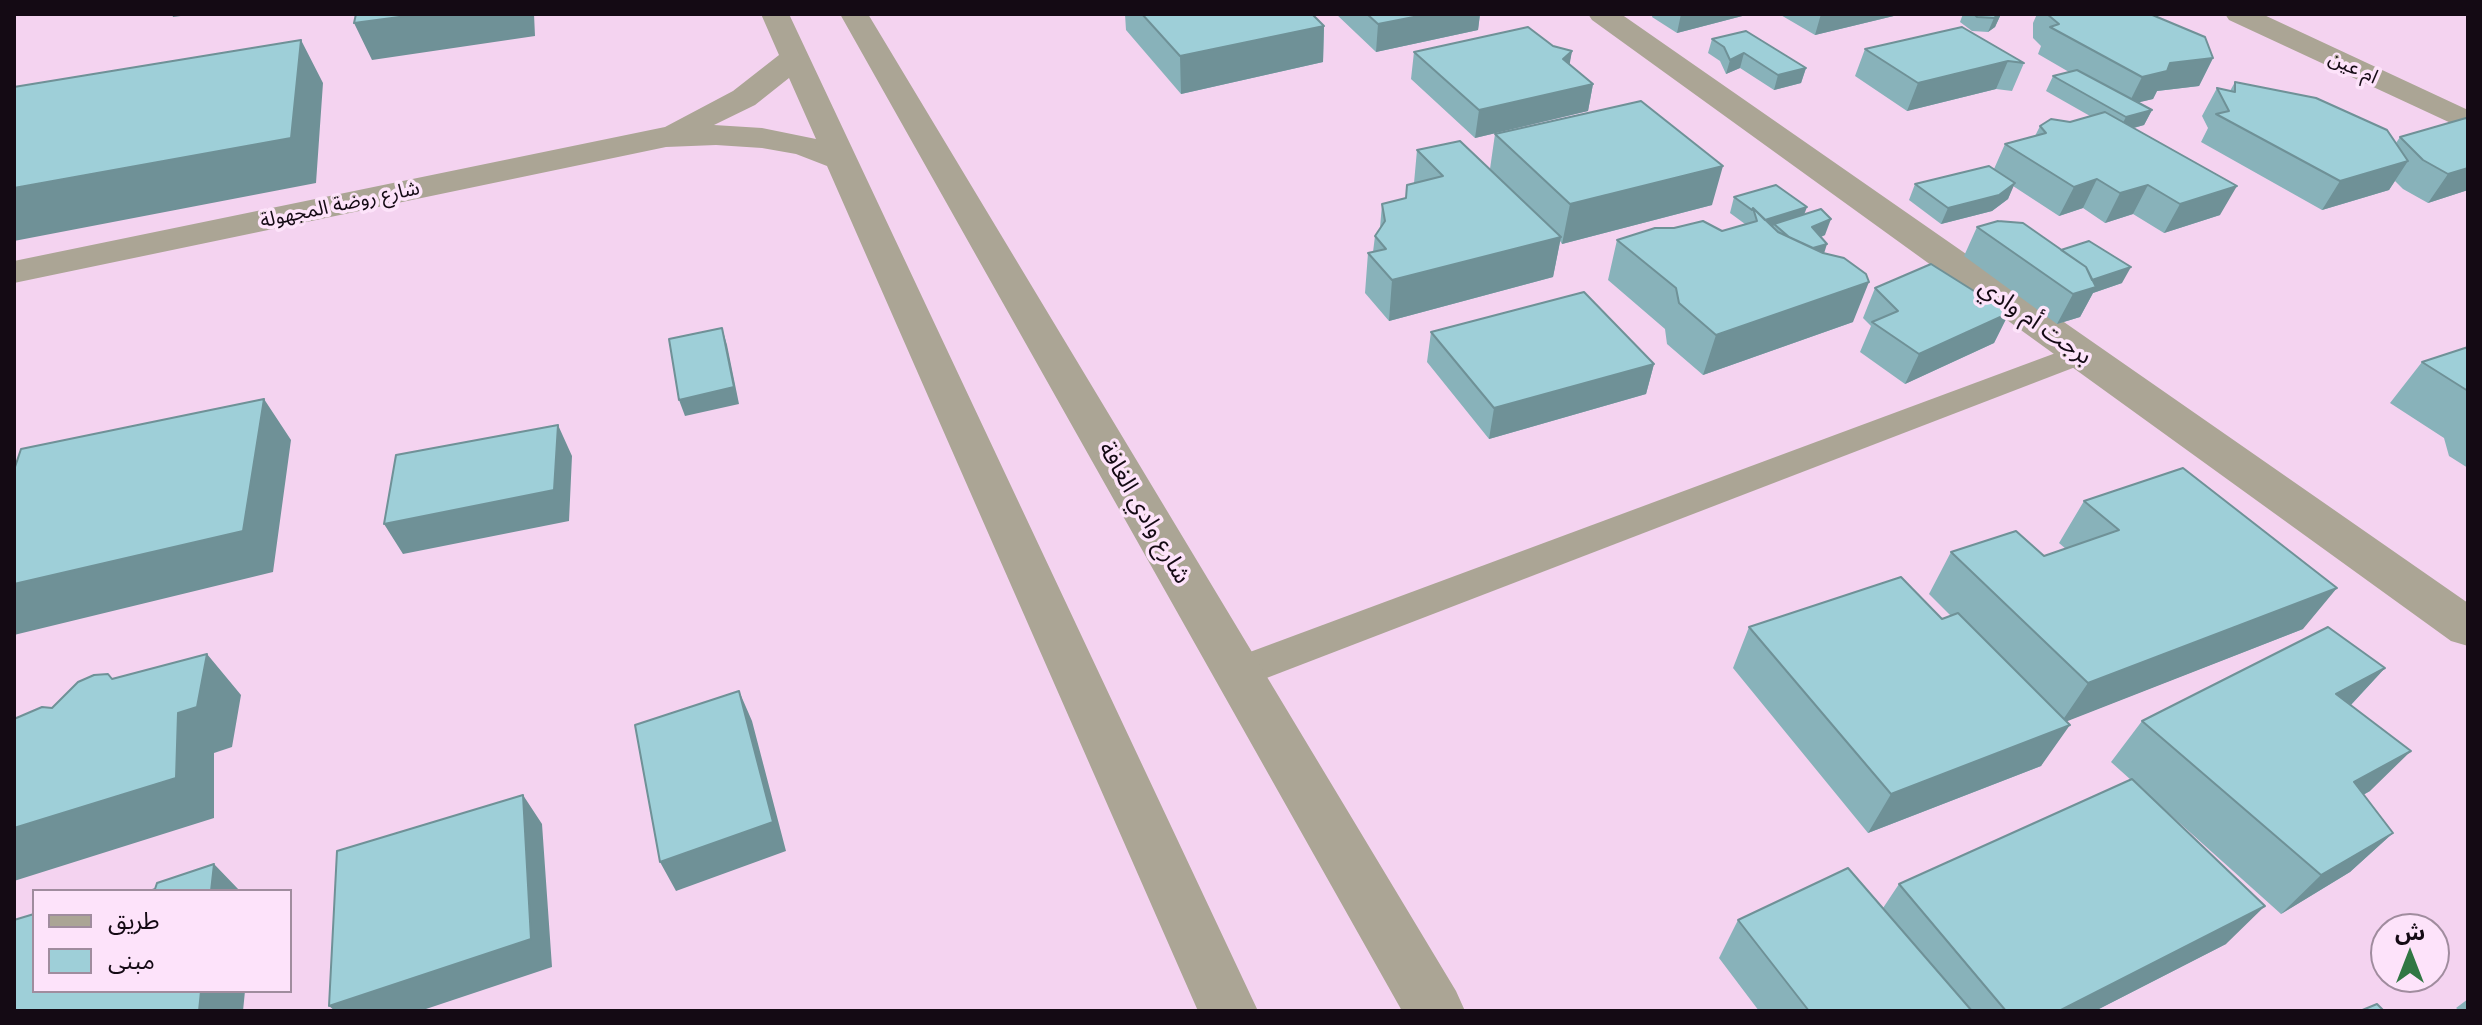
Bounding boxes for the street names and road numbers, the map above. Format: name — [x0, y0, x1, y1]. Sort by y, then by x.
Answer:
street label: ام عين — [2324, 46, 2382, 90]
street label: شارع روضة المجهولة — [258, 176, 422, 234]
street label: برجت أم وادي — [1973, 273, 2097, 371]
street label: شارع وادي الغافة — [1092, 437, 1196, 589]

